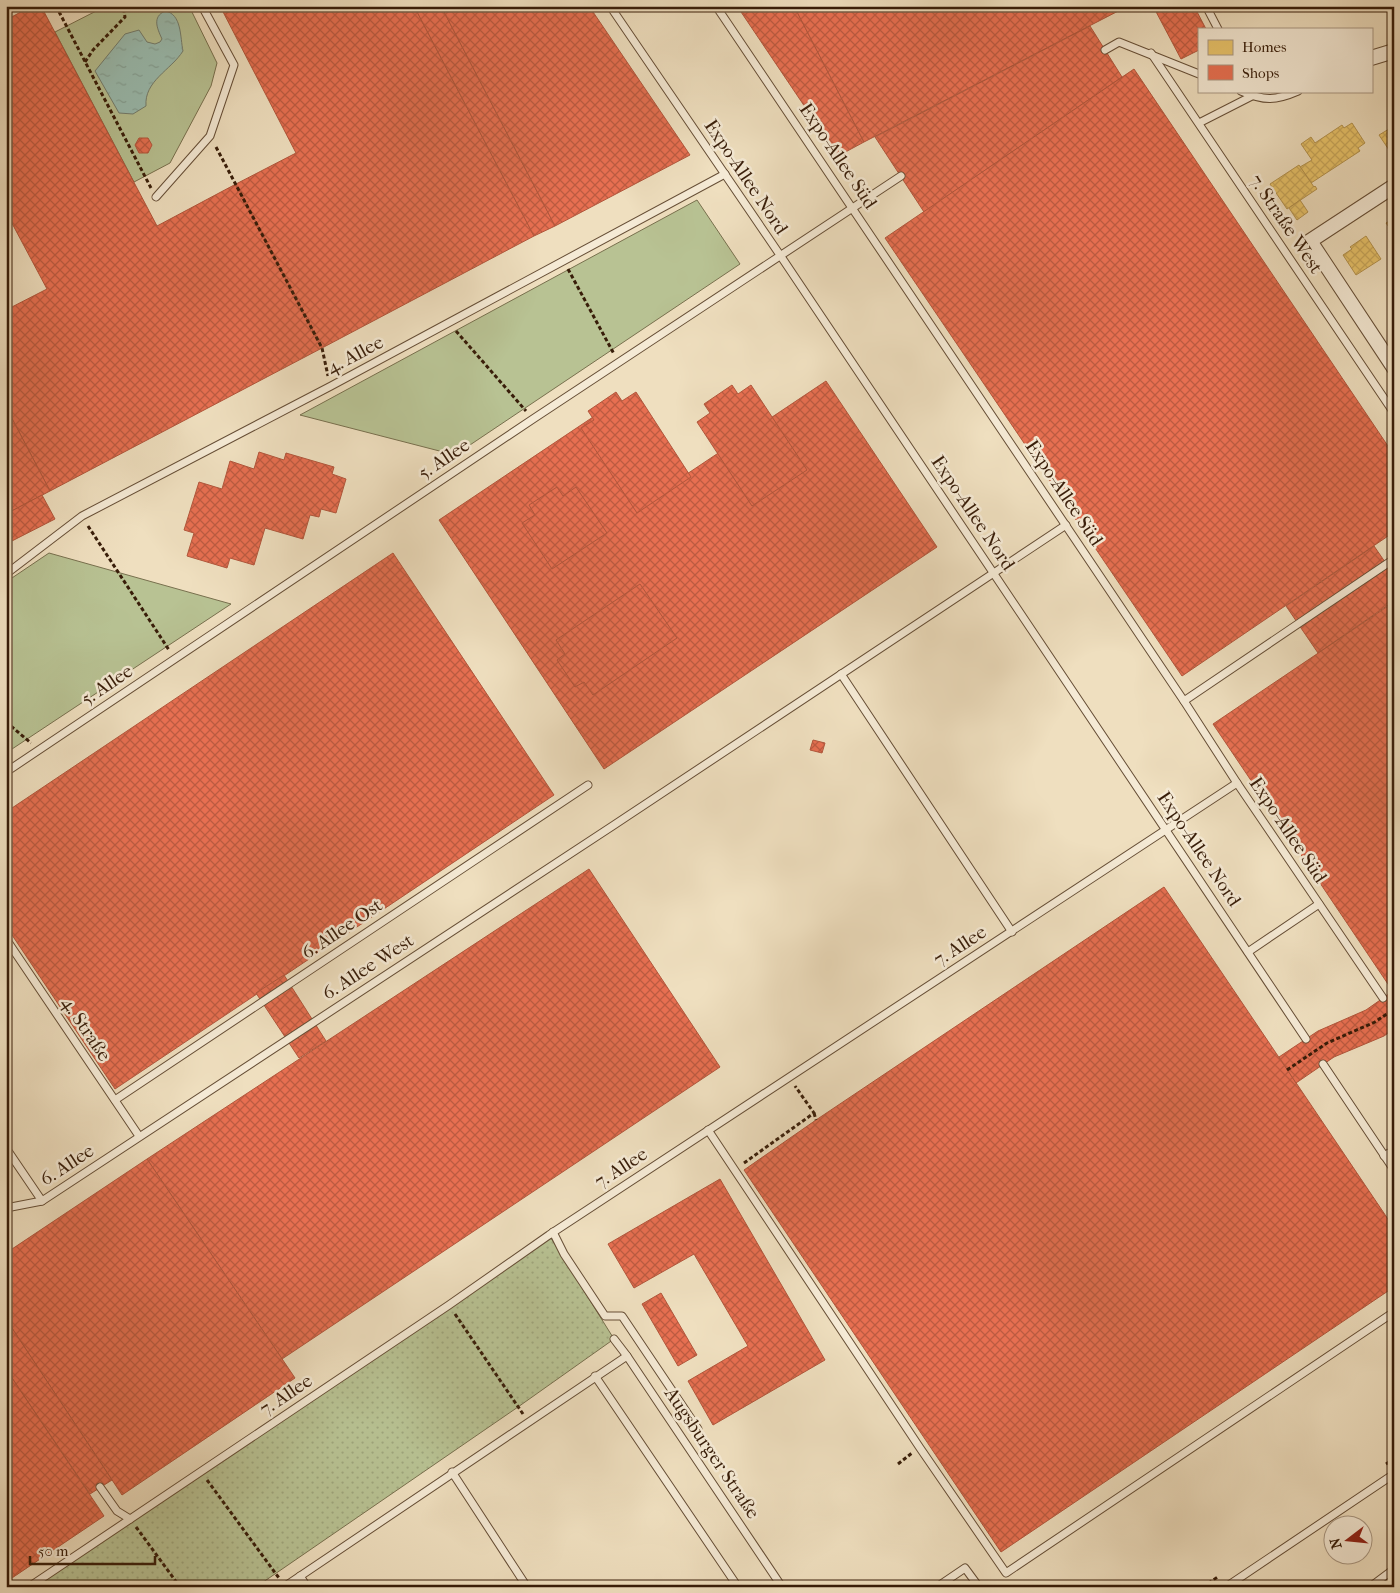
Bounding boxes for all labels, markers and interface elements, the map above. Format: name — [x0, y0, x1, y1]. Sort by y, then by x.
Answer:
legend — [1198, 28, 1372, 92]
text: Homes — [1242, 38, 1287, 56]
text: Shops — [1242, 64, 1280, 82]
street label: Expo-Allee Süd — [795, 99, 882, 214]
street label: Expo-Allee Nord — [699, 115, 793, 239]
street label: 7. Straße West — [1245, 170, 1327, 278]
street label: 4. Allee — [323, 331, 387, 379]
street label: 5. Allee — [414, 434, 474, 484]
street label: Expo-Allee Süd — [1021, 436, 1108, 551]
street label: Expo-Allee Nord — [926, 451, 1020, 575]
street label: 5. Allee — [77, 660, 137, 710]
street label: Expo-Allee Süd — [1245, 773, 1332, 888]
street label: Expo-Allee Nord — [1152, 787, 1246, 911]
street label: 6. Allee Ost — [298, 894, 387, 964]
street label: 7. Allee — [930, 921, 990, 971]
street label: 6. Allee West — [318, 929, 418, 1005]
street label: 4. Straße — [57, 993, 115, 1065]
street label: 6. Allee — [36, 1140, 98, 1190]
street label: 7. Allee — [591, 1143, 651, 1193]
street label: 7. Allee — [256, 1370, 316, 1420]
street label: Augsburger Straße — [659, 1382, 764, 1523]
north arrow — [1322, 1516, 1372, 1566]
scale bar — [30, 1533, 155, 1565]
text: N — [1326, 1536, 1346, 1551]
text: 50 m — [38, 1542, 69, 1560]

